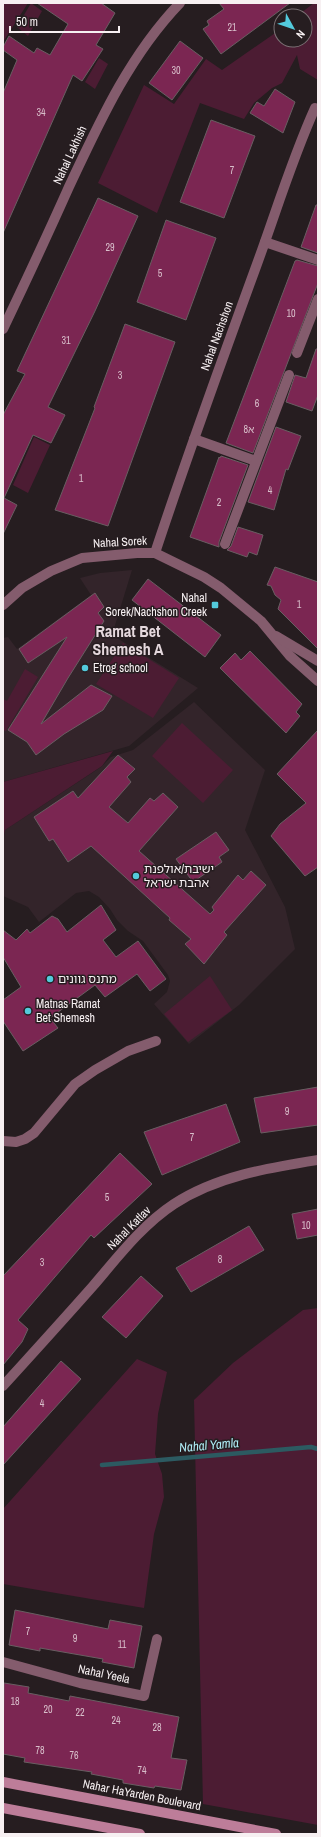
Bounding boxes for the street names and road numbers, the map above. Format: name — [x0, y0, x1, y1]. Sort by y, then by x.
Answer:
street label: Nahal Lakhish — [49, 123, 91, 187]
street label: Nahal Nachshon — [197, 299, 237, 373]
street label: Nahal Sorek — [93, 533, 148, 551]
street label: Nahal Katlav — [104, 1203, 154, 1253]
street label: Nahal Yeela — [77, 1661, 132, 1687]
street label: Nahar HaYarden Boulevard — [81, 1776, 203, 1814]

